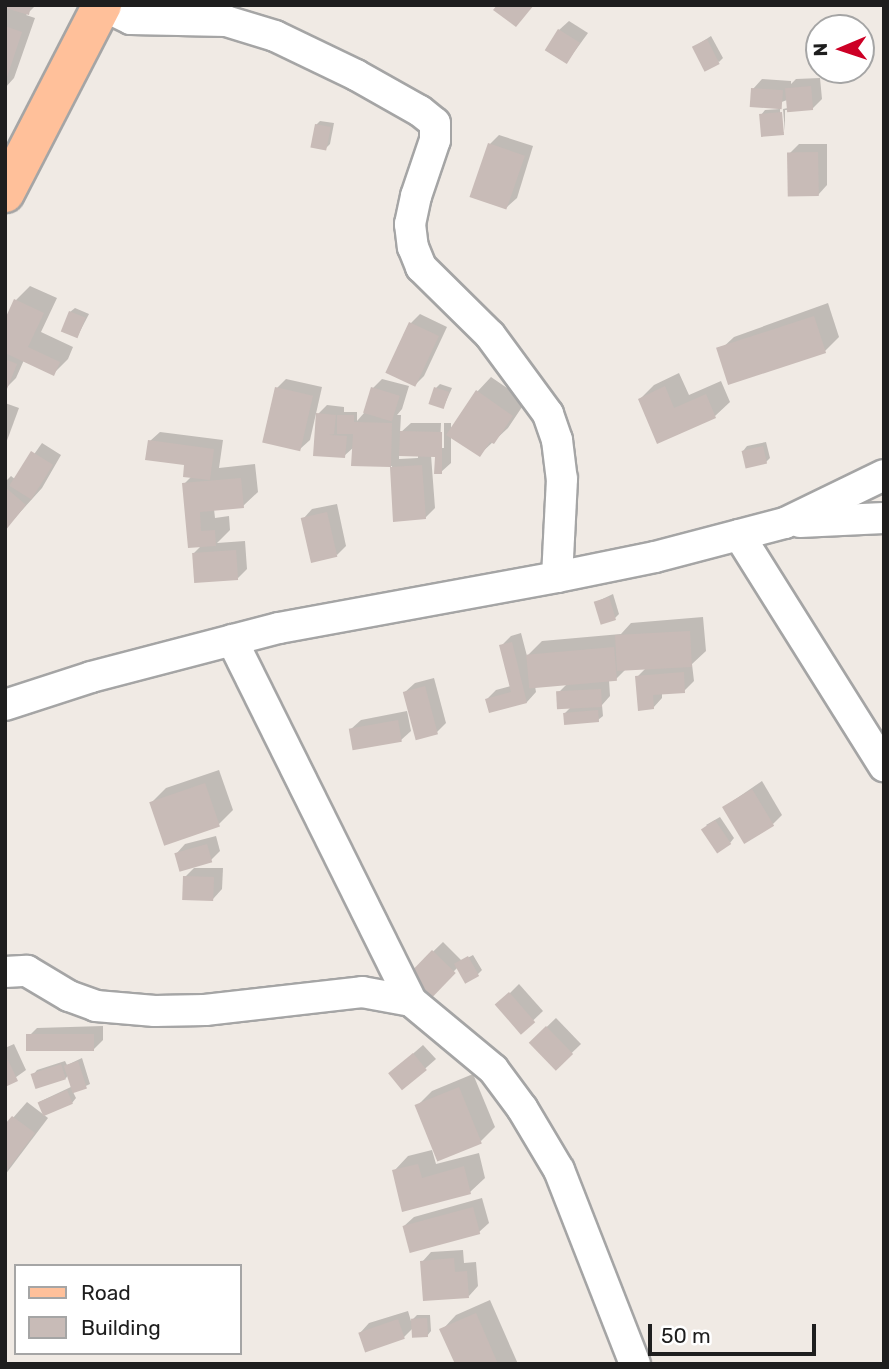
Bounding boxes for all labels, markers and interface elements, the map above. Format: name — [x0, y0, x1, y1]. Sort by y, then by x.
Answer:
north arrow — [805, 14, 875, 84]
text: N — [809, 42, 832, 57]
legend — [14, 1264, 242, 1355]
text: Road — [81, 1280, 131, 1305]
scale bar — [651, 1310, 819, 1354]
text: Building — [81, 1315, 161, 1340]
text: 50 m — [661, 1323, 711, 1348]

